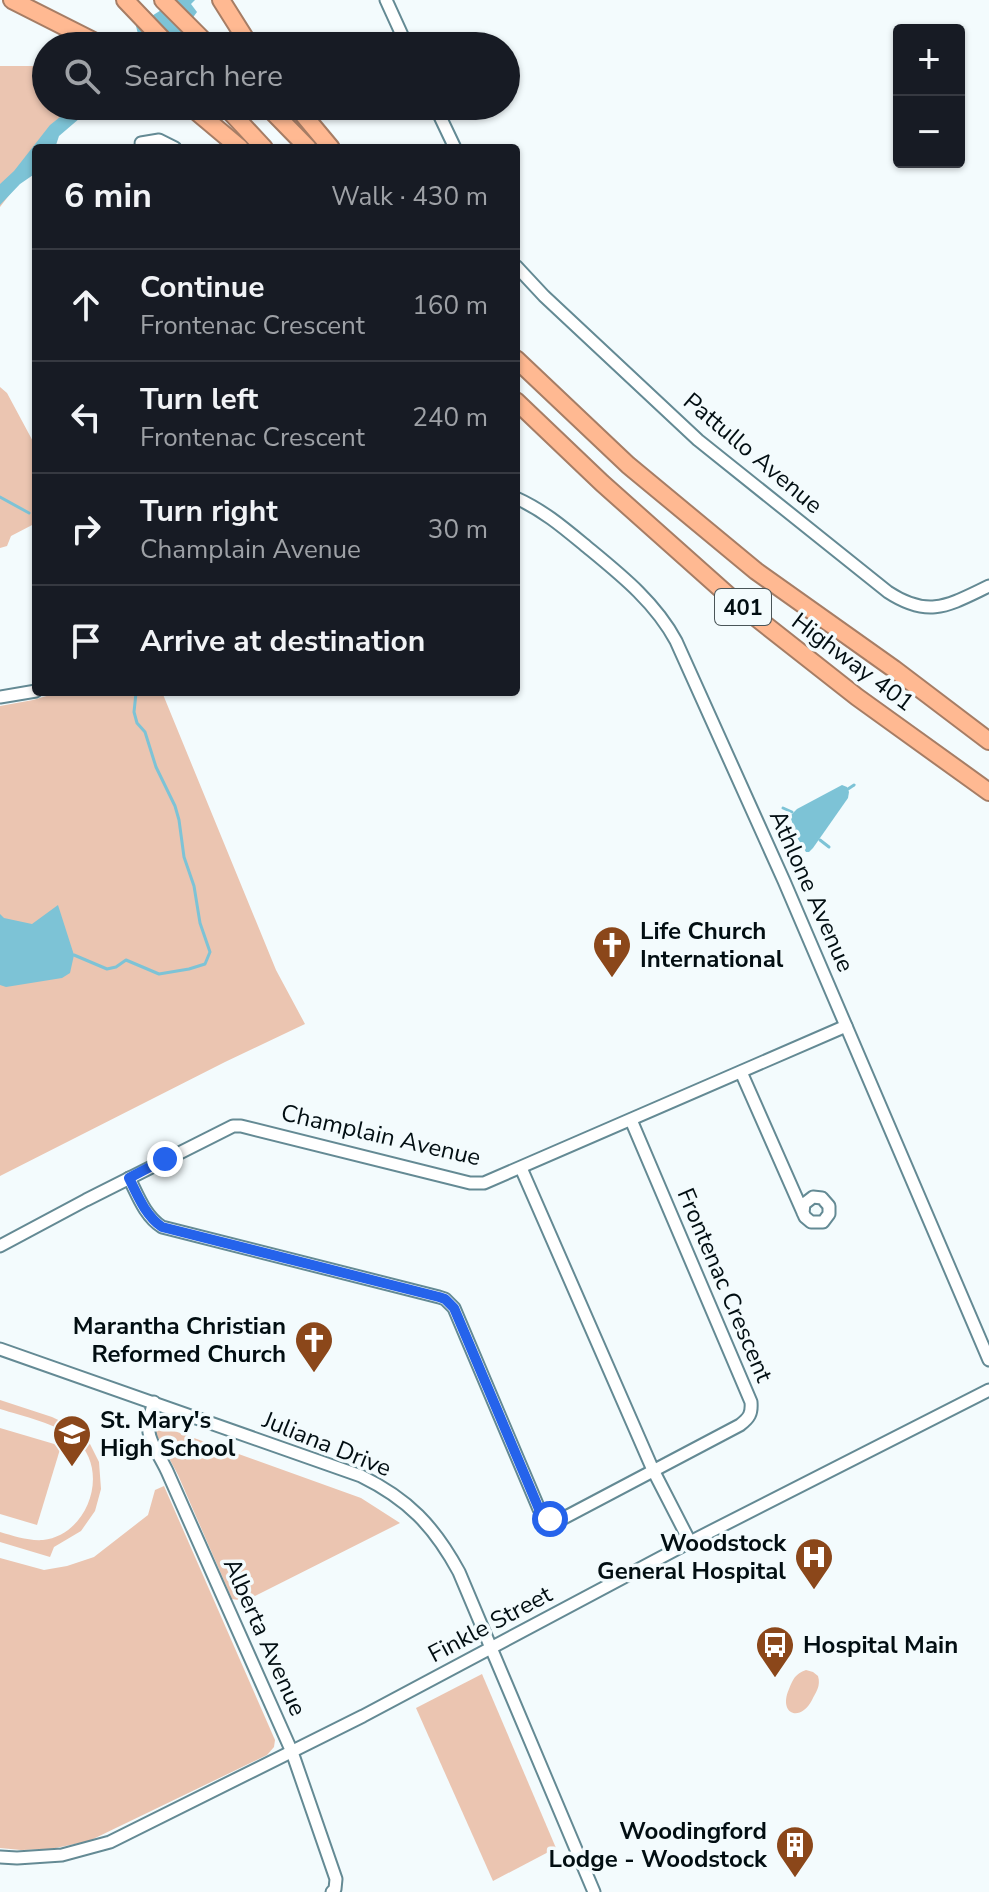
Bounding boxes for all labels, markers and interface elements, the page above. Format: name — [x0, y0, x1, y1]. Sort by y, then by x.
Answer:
map controls — [893, 24, 965, 168]
button: + — [893, 24, 965, 96]
search box — [32, 32, 520, 120]
icon: search — [60, 54, 104, 98]
text: Search here — [124, 56, 283, 97]
button: − — [893, 96, 965, 168]
text: 6 min — [64, 173, 152, 219]
text: Walk · 430 m — [331, 179, 488, 214]
text: Continue — [140, 267, 265, 308]
icon: ahead — [64, 283, 108, 327]
text: 160 m — [412, 288, 488, 323]
text: Frontenac Crescent — [140, 308, 365, 343]
text: Turn left — [140, 379, 258, 420]
street label: Pattullo Avenue — [677, 385, 829, 521]
icon: left — [64, 395, 108, 439]
text: 240 m — [412, 400, 488, 435]
text: Frontenac Crescent — [140, 420, 365, 455]
text: Turn right — [140, 491, 278, 532]
icon: right — [64, 507, 108, 551]
text: 30 m — [428, 512, 488, 547]
text: Champlain Avenue — [140, 532, 361, 567]
road number: 401 — [715, 589, 771, 625]
street label: Highway 401 — [785, 605, 921, 719]
icon: arrive — [64, 619, 108, 663]
text: Arrive at destination — [140, 621, 425, 662]
street label: Athlone Avenue — [762, 805, 862, 977]
place label: Life Church International — [640, 915, 784, 975]
church icon: Life Church International — [591, 924, 633, 979]
street label: Champlain Avenue — [278, 1096, 484, 1174]
route end — [147, 1141, 183, 1177]
street label: Frontenac Crescent — [670, 1183, 781, 1387]
place label: Marantha Christian Reformed Church — [73, 1310, 286, 1370]
church icon: Marantha Christian Reformed Church — [293, 1319, 335, 1374]
street label: Juliana Drive — [257, 1403, 396, 1484]
place label: St. Mary's High School — [100, 1404, 236, 1464]
school or university icon: St. Mary's High School — [51, 1413, 93, 1468]
route start — [532, 1501, 568, 1537]
place label: Woodstock General Hospital — [597, 1527, 787, 1587]
hospital icon: Woodstock General Hospital — [793, 1536, 835, 1591]
street label: Alberta Avenue — [216, 1553, 314, 1721]
street label: Finkle Street — [423, 1578, 558, 1670]
bus stop icon: Hospital Main — [754, 1624, 796, 1679]
place label: Hospital Main — [803, 1629, 958, 1661]
place label: Woodingford Lodge - Woodstock — [549, 1815, 768, 1875]
building icon: Woodingford Lodge - Woodstock — [774, 1824, 816, 1879]

